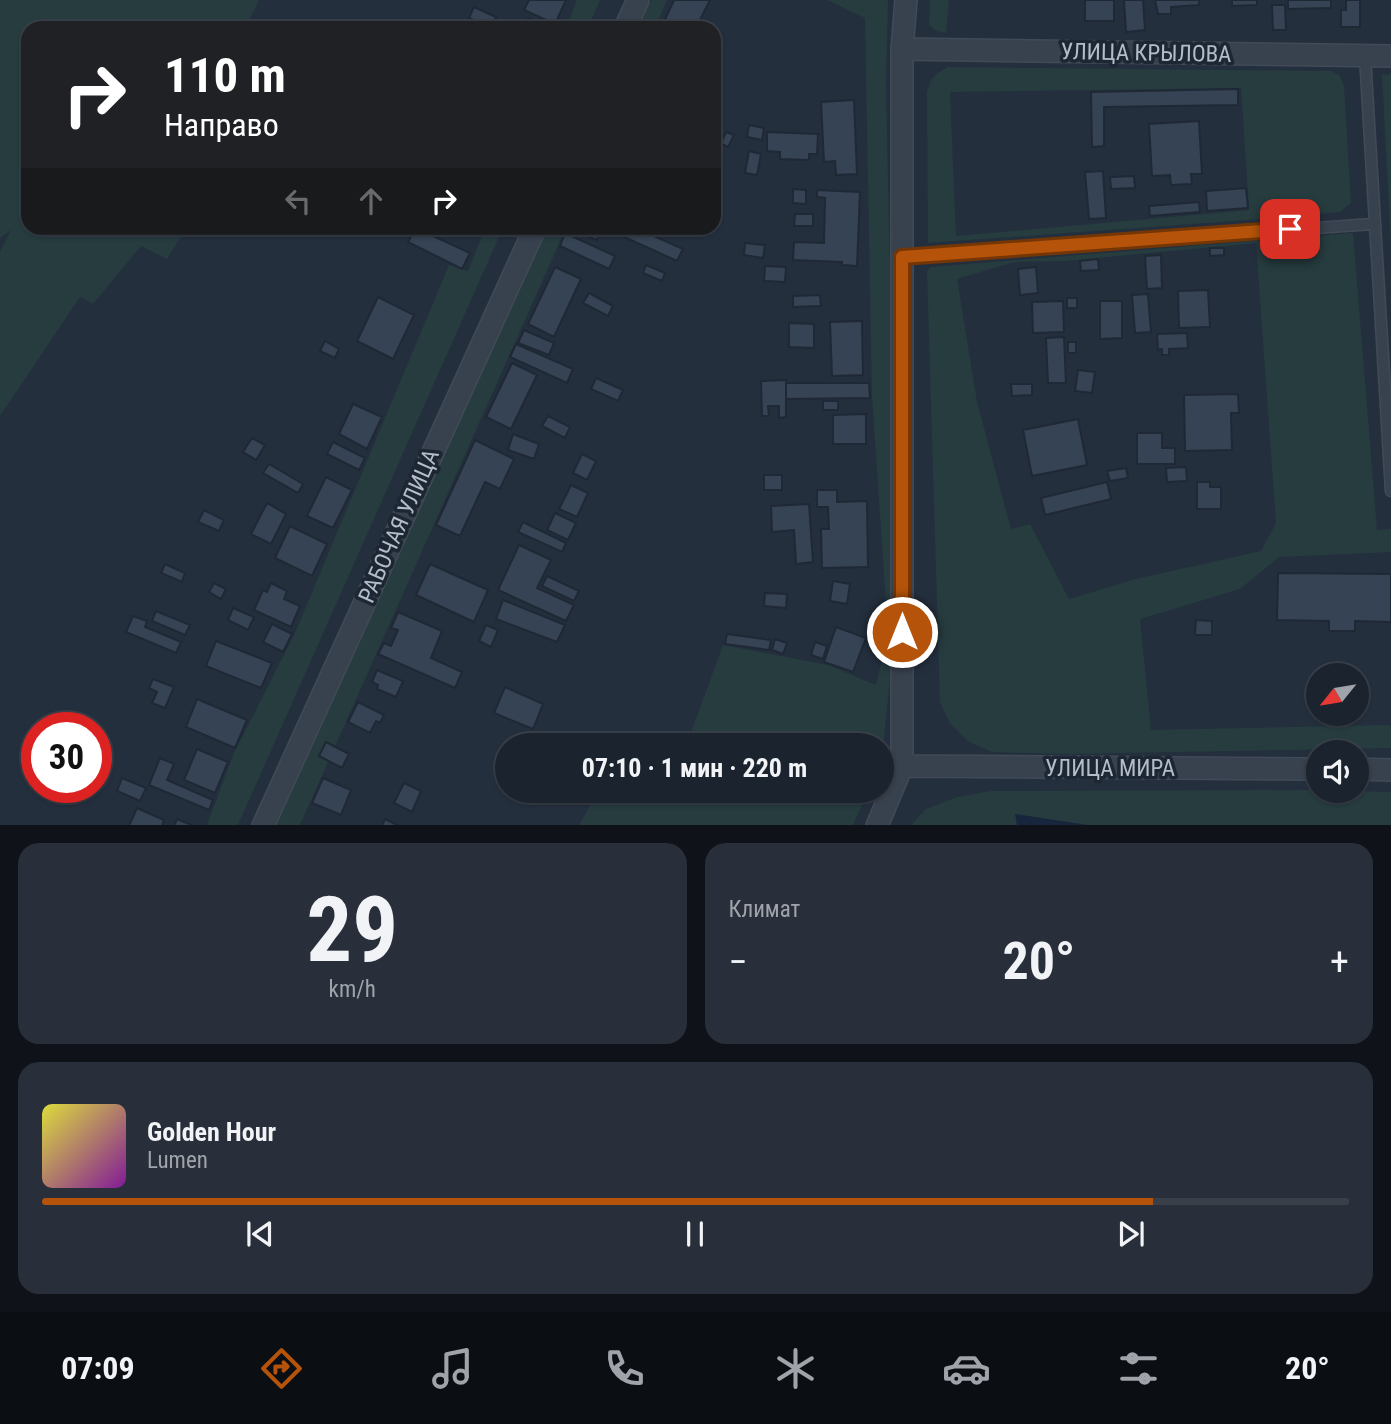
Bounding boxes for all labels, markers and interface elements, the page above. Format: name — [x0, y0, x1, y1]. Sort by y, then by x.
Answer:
street label: УЛИЦА КРЫЛОВА — [1060, 38, 1232, 68]
text: 110 m — [164, 47, 286, 104]
icon: right — [49, 49, 140, 140]
text: Направо — [164, 106, 279, 144]
icon: left — [279, 182, 317, 220]
icon: ahead — [352, 182, 390, 220]
icon: right — [425, 182, 463, 220]
pin — [1260, 199, 1320, 259]
icon: arrive — [1271, 210, 1309, 248]
street label: РАБОЧАЯ УЛИЦА — [353, 445, 445, 607]
position arrow — [865, 595, 939, 669]
north arrow — [1306, 663, 1368, 726]
map controls — [1306, 663, 1369, 803]
speed limit sign: 30 — [21, 712, 112, 803]
button: sound — [1306, 740, 1369, 803]
text: 07:10 · 1 мин · 220 m — [582, 753, 807, 783]
street label: УЛИЦА МИРА — [1045, 755, 1175, 782]
text: 29 — [306, 877, 398, 983]
text: Климат — [729, 896, 800, 923]
text: 20° — [1002, 931, 1075, 992]
text: − — [729, 940, 748, 984]
text: + — [1330, 940, 1349, 984]
text: km/h — [329, 976, 376, 1003]
text: Golden Hour — [147, 1117, 276, 1147]
text: Lumen — [147, 1147, 208, 1174]
icon: previous — [241, 1215, 279, 1253]
icon: pause — [676, 1215, 714, 1253]
icon: next — [1112, 1215, 1150, 1253]
icon: directions — [257, 1344, 306, 1393]
icon: music — [428, 1344, 477, 1393]
icon: phone — [600, 1344, 649, 1393]
icon: climate — [771, 1344, 820, 1393]
icon: car — [942, 1344, 991, 1393]
icon: filters — [1114, 1344, 1163, 1393]
text: 07:09 — [61, 1349, 135, 1387]
text: 20° — [1285, 1349, 1330, 1387]

